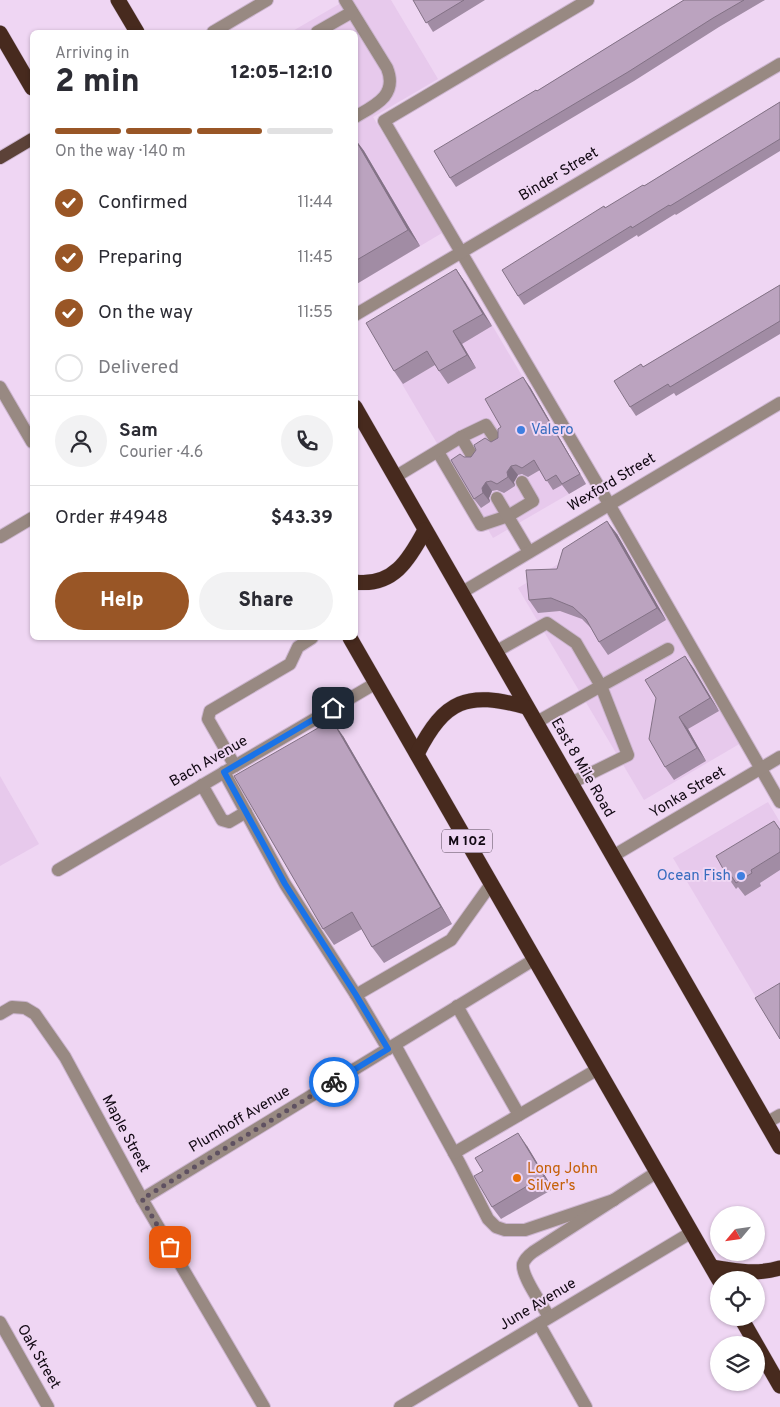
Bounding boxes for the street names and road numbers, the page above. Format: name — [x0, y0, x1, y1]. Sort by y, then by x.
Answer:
street label: Binder Street — [516, 144, 602, 206]
street label: Wexford Street — [565, 449, 659, 517]
street label: East 8 Mile Road — [546, 715, 618, 821]
street label: Bach Avenue — [167, 732, 251, 792]
street label: Yonka Street — [647, 763, 729, 823]
road number: M 102 — [442, 829, 492, 852]
street label: Plumhoff Avenue — [186, 1082, 294, 1158]
street label: Maple Street — [97, 1092, 153, 1176]
street label: June Avenue — [496, 1275, 580, 1335]
street label: Oak Street — [12, 1321, 64, 1393]

